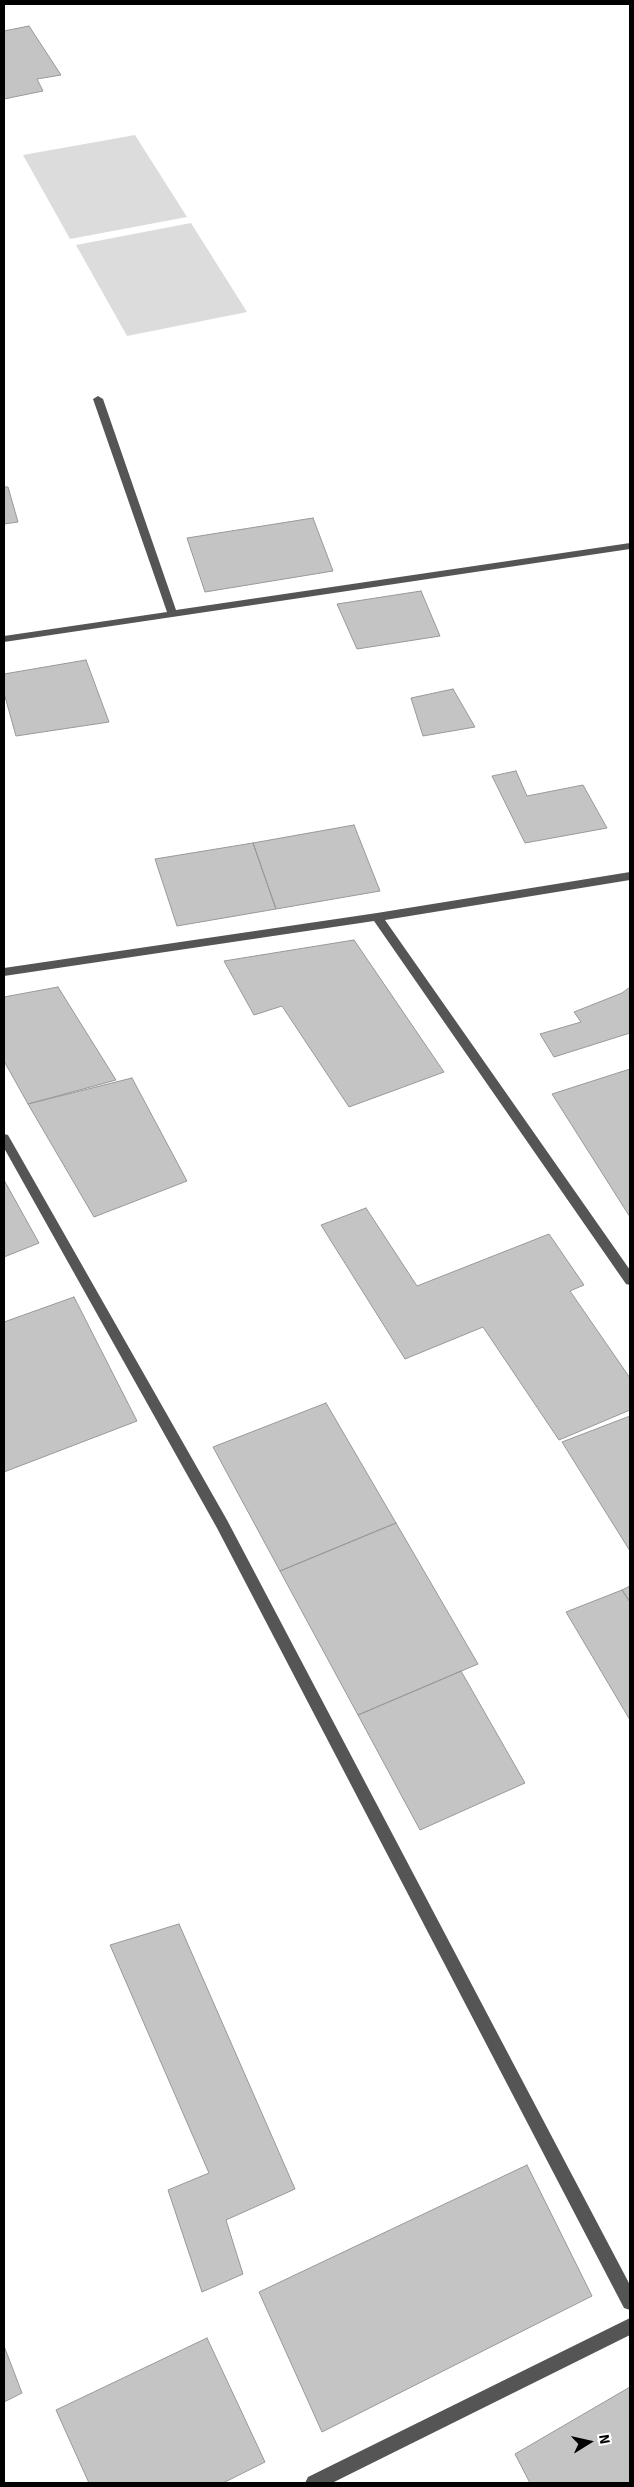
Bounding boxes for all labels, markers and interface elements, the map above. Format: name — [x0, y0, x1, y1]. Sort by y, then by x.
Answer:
north arrow — [564, 2417, 614, 2467]
text: N — [595, 2433, 613, 2446]

